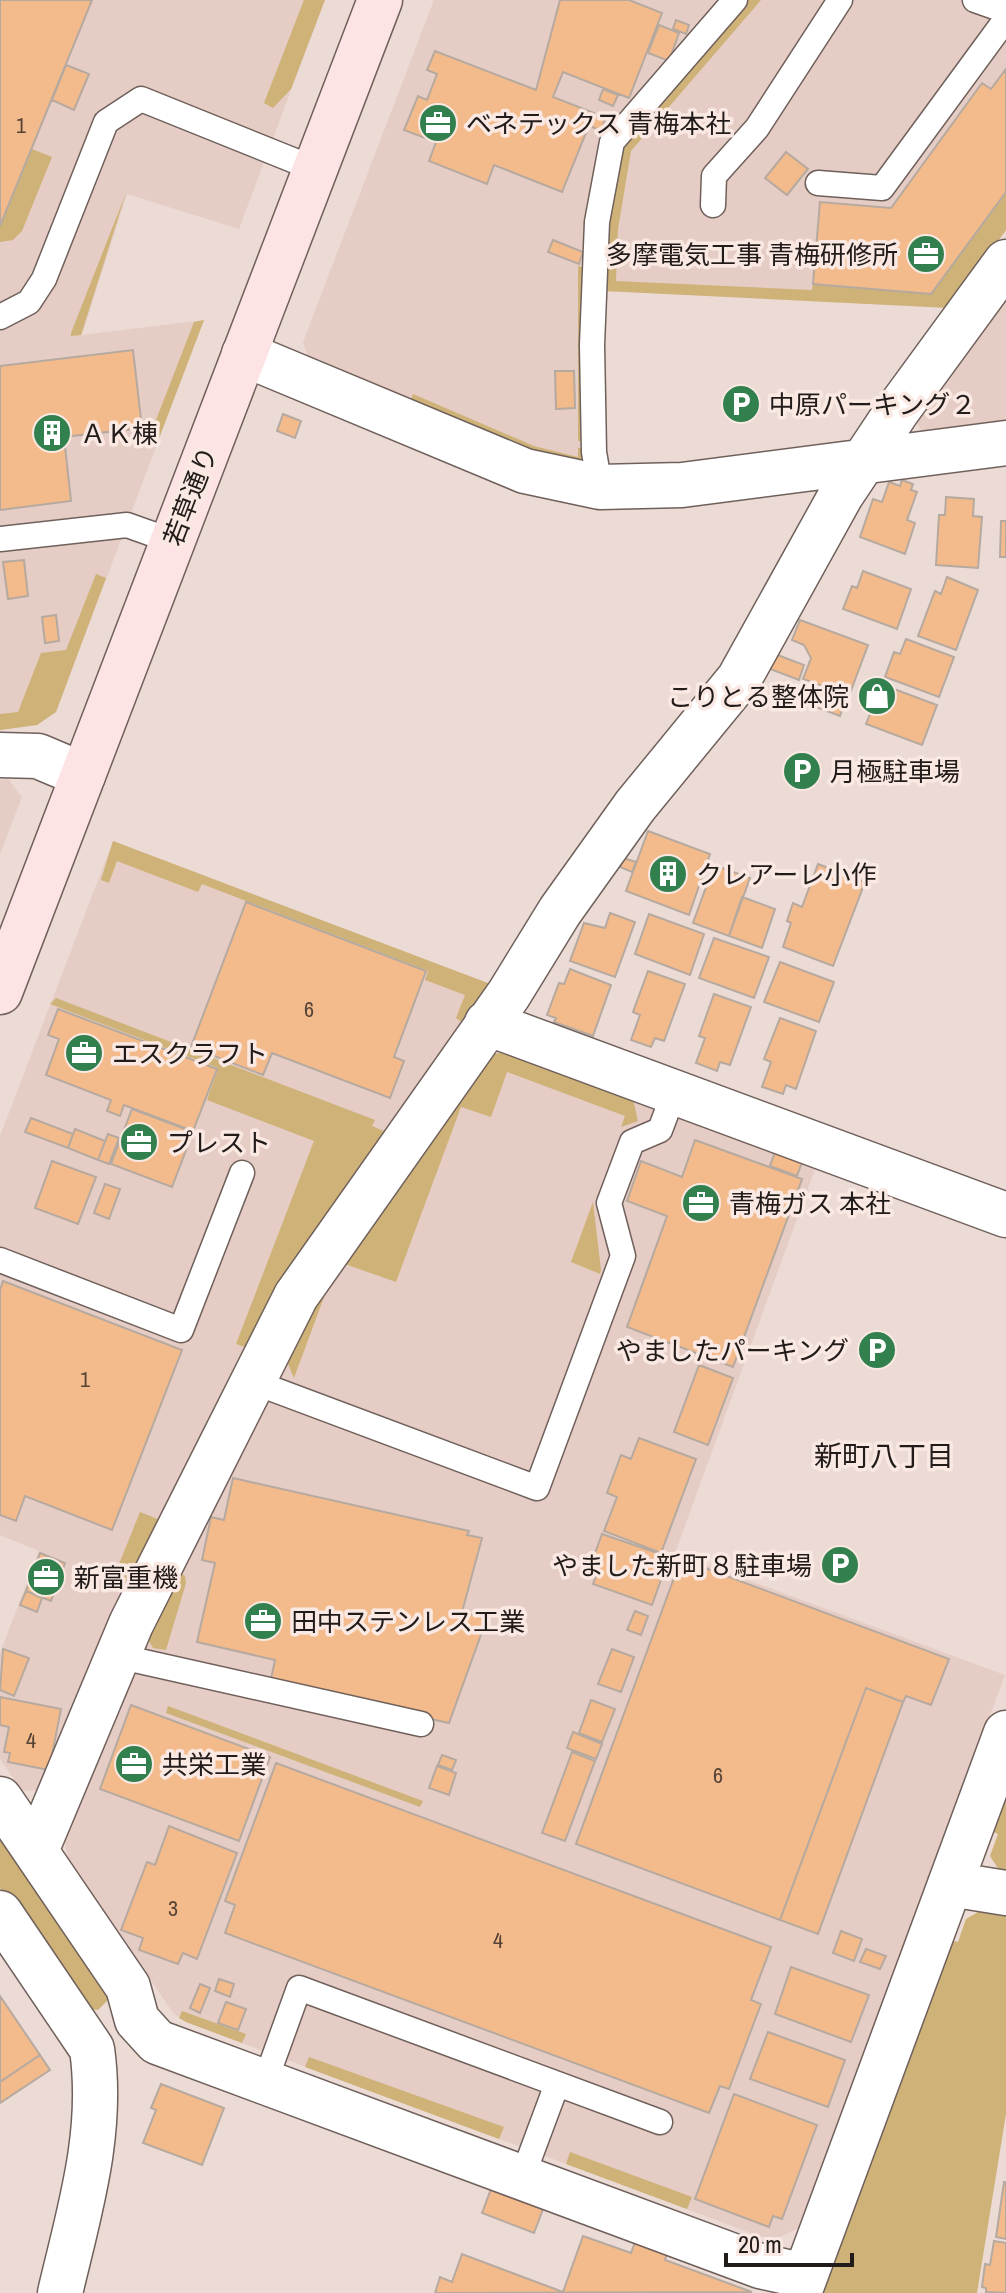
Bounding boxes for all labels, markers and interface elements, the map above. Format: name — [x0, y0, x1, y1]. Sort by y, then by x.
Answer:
office icon: ベネテックス 青梅本社 — [417, 102, 459, 144]
place label: ベネテックス 青梅本社 — [466, 106, 731, 141]
house number: 1 — [16, 110, 26, 140]
office icon: 多摩電気工事 青梅研修所 — [905, 233, 947, 275]
place label: 多摩電気工事 青梅研修所 — [606, 237, 898, 272]
parking icon: 中原パーキング２ — [720, 383, 762, 425]
place label: 中原パーキング２ — [769, 387, 976, 422]
building icon: ＡＫ棟 — [31, 412, 73, 454]
place label: ＡＫ棟 — [80, 416, 158, 451]
street label: 若草通り — [155, 441, 225, 551]
shop icon: こりとる整体院 — [856, 675, 898, 717]
place label: こりとる整体院 — [667, 679, 849, 714]
parking icon: 月極駐車場 — [781, 750, 823, 792]
place label: 月極駐車場 — [830, 754, 960, 789]
building icon: クレアーレ小作 — [647, 853, 689, 895]
place label: クレアーレ小作 — [696, 857, 876, 892]
house number: 6 — [304, 994, 314, 1024]
office icon: エスクラフト — [63, 1032, 105, 1074]
place label: エスクラフト — [112, 1036, 268, 1071]
office icon: プレスト — [118, 1121, 160, 1163]
place label: プレスト — [167, 1125, 271, 1160]
office icon: 青梅ガス 本社 — [680, 1182, 722, 1224]
place label: 青梅ガス 本社 — [729, 1186, 891, 1221]
parking icon: やましたパーキング — [856, 1329, 898, 1371]
place label: やましたパーキング — [616, 1333, 849, 1368]
house number: 1 — [80, 1364, 90, 1394]
district label: 新町八丁目 — [814, 1437, 954, 1475]
parking icon: やました新町８駐車場 — [819, 1544, 861, 1586]
place label: やました新町８駐車場 — [552, 1548, 812, 1583]
office icon: 新富重機 — [25, 1556, 67, 1598]
place label: 新富重機 — [74, 1560, 178, 1595]
office icon: 田中ステンレス工業 — [242, 1600, 284, 1642]
place label: 田中ステンレス工業 — [291, 1604, 525, 1639]
house number: 4 — [26, 1725, 36, 1755]
office icon: 共栄工業 — [113, 1743, 155, 1785]
place label: 共栄工業 — [162, 1747, 266, 1782]
house number: 6 — [713, 1760, 723, 1790]
house number: 3 — [168, 1893, 178, 1923]
house number: 4 — [493, 1925, 503, 1955]
scale bar — [726, 2217, 852, 2267]
text: 20 m — [738, 2228, 782, 2260]

